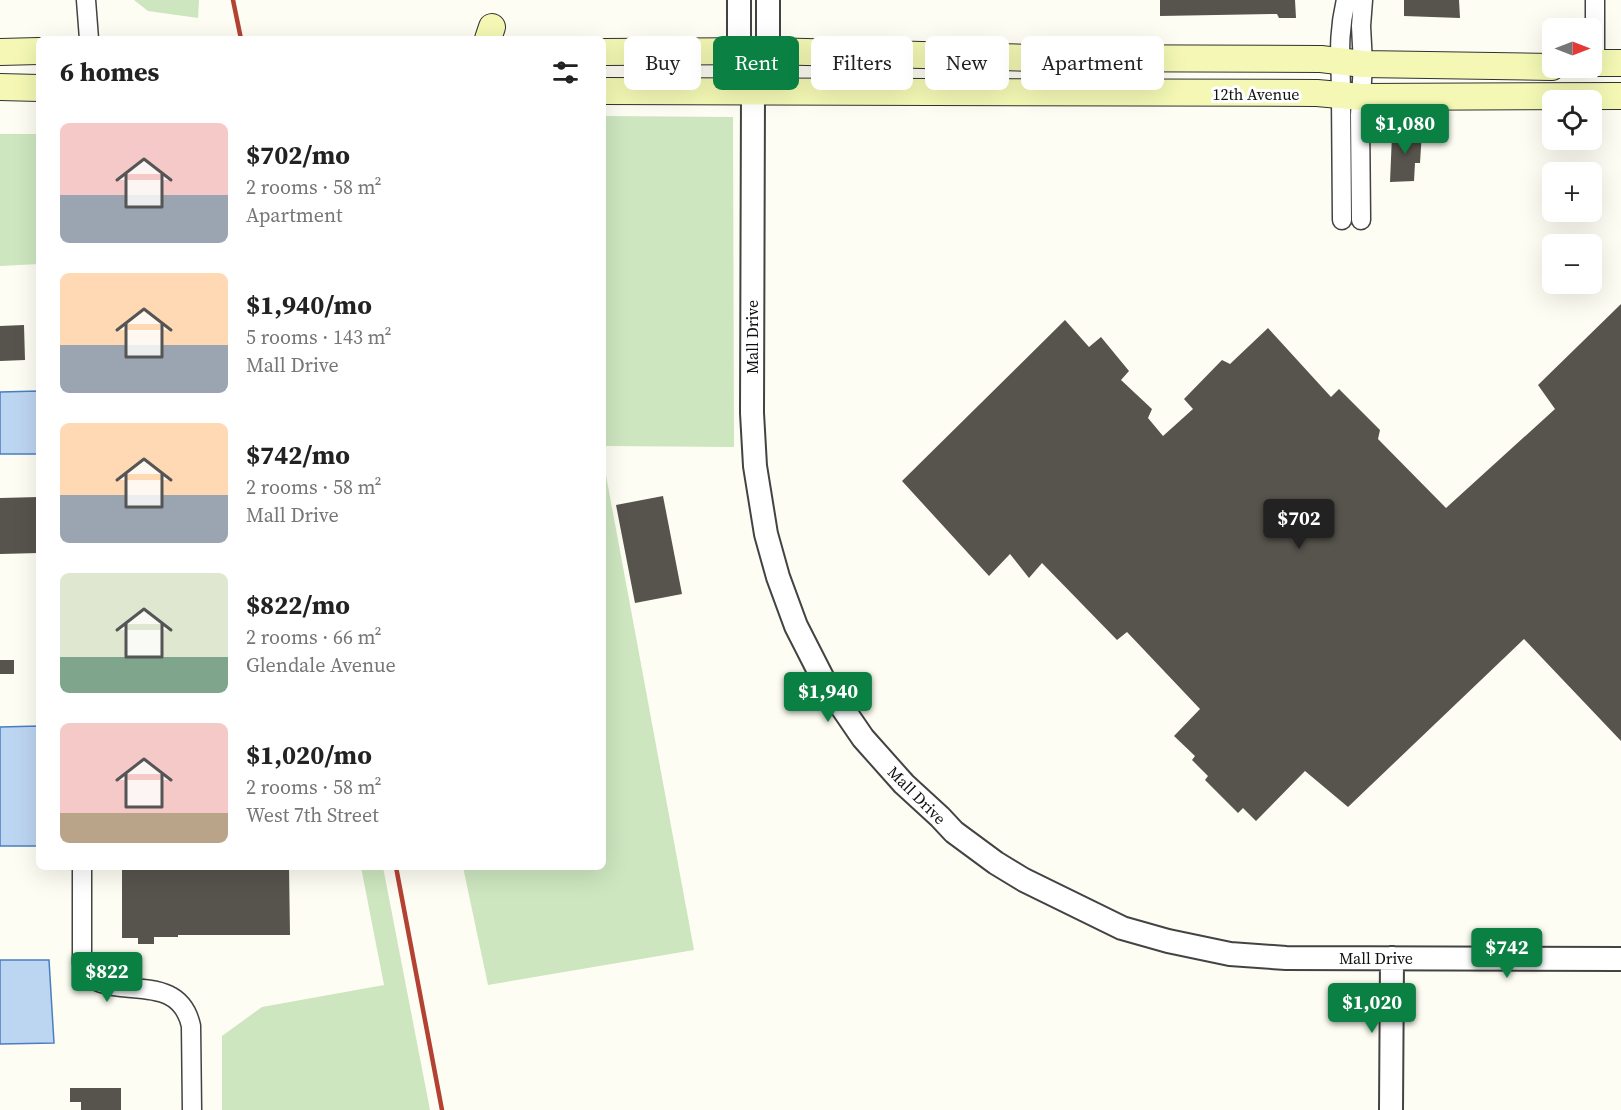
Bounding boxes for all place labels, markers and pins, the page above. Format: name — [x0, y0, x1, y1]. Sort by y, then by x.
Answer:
pin: $1,080 — [1356, 104, 1454, 155]
pin: $702 — [1263, 499, 1335, 550]
pin: $1,940 — [779, 672, 877, 723]
pin: $742 — [1471, 928, 1543, 979]
pin: $822 — [71, 952, 143, 1003]
pin: $1,020 — [1323, 983, 1421, 1034]

